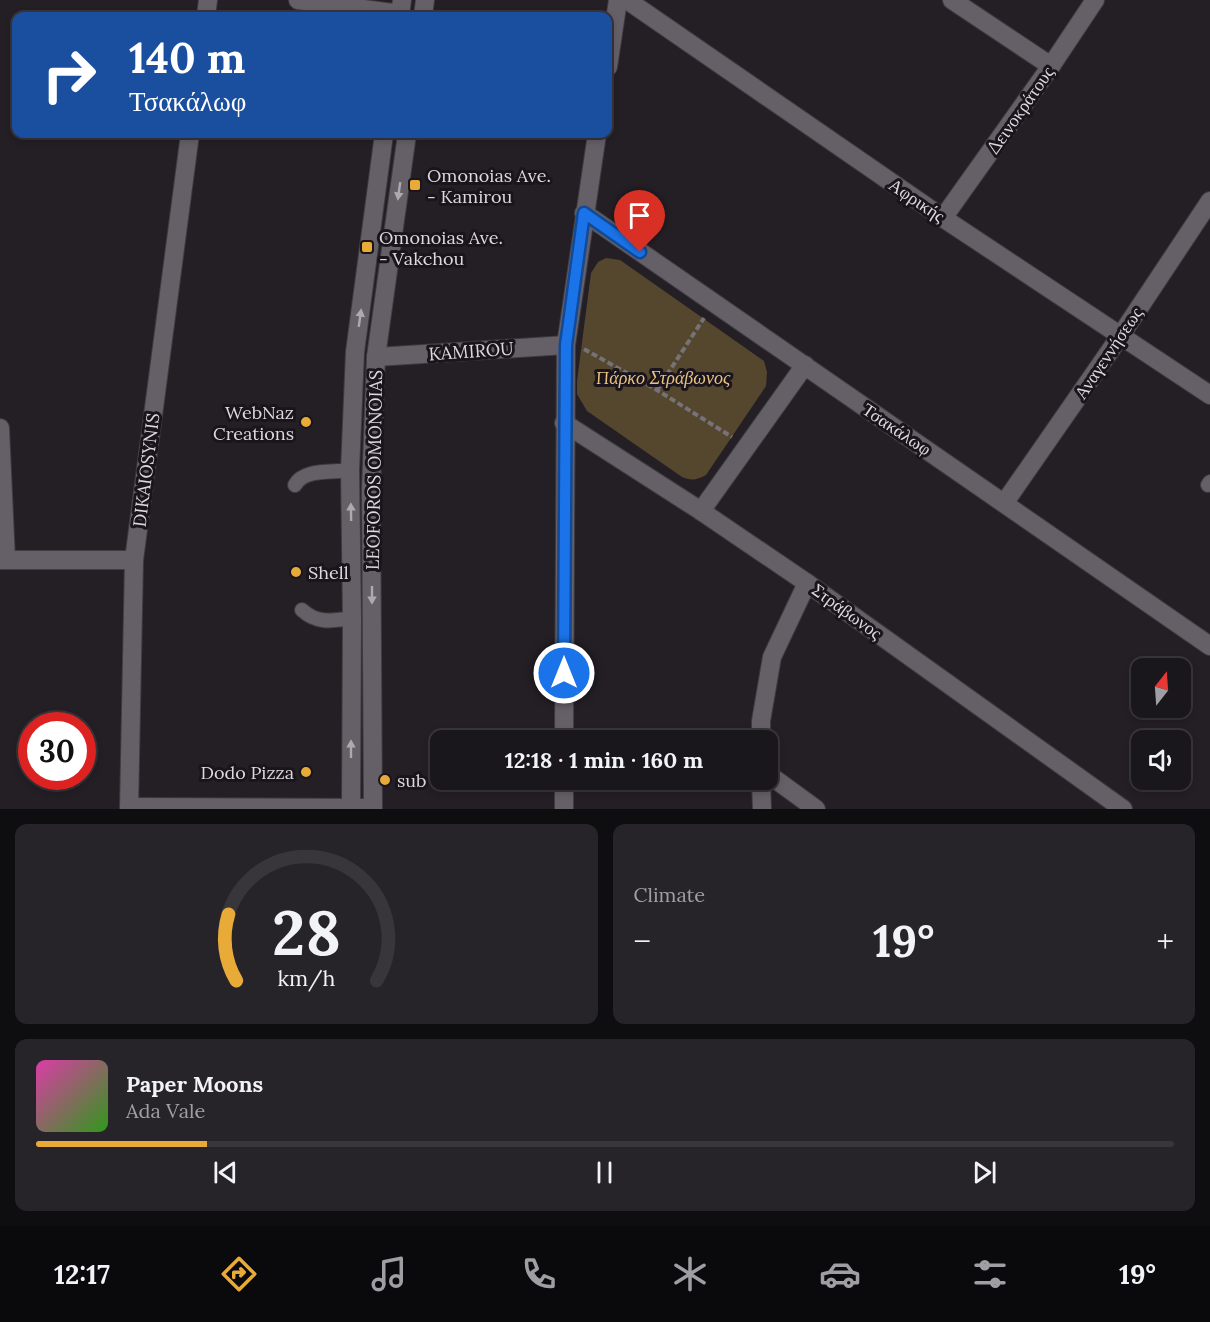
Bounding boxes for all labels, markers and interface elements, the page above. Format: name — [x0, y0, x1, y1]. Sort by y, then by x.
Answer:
text: 140 m — [129, 31, 245, 85]
icon: right — [30, 36, 108, 114]
street label: Δεινοκράτους — [981, 62, 1059, 158]
text: Τσακάλωφ — [129, 84, 246, 118]
place label: Omonoias Ave. - Kamirou — [427, 164, 551, 208]
street label: Αφρικής — [885, 173, 949, 227]
marker: Omonoias Ave. - Kamirou — [408, 178, 422, 192]
one-way arrow — [394, 182, 403, 201]
pin — [614, 190, 665, 252]
icon: arrive — [623, 199, 656, 232]
place label: Omonoias Ave. - Vakchou — [379, 226, 503, 270]
marker: Omonoias Ave. - Vakchou — [360, 240, 374, 254]
street label: Αναγεννήσεως — [1069, 302, 1147, 404]
one-way arrow — [355, 308, 365, 327]
street label: KAMIROU — [428, 337, 514, 365]
park label: Πάρκο Στράβωνος — [596, 366, 731, 389]
street label: LEOFOROS OMONOIAS — [361, 370, 387, 570]
street label: Τσακάλωφ — [858, 398, 936, 460]
place label: WebNaz Creations — [213, 401, 294, 445]
street label: DIKAIOSYNIS — [128, 412, 164, 528]
marker: WebNaz Creations — [299, 415, 313, 429]
one-way arrow — [346, 503, 356, 522]
place label: Shell — [308, 561, 349, 584]
marker: Shell — [289, 565, 303, 579]
street label: Στράβωνος — [807, 578, 887, 644]
one-way arrow — [367, 585, 377, 604]
position arrow — [532, 641, 596, 705]
north arrow — [1131, 658, 1191, 718]
map controls — [1131, 658, 1191, 790]
speed limit sign: 30 — [18, 712, 96, 790]
button: sound — [1131, 730, 1191, 790]
one-way arrow — [346, 740, 356, 759]
text: 12:18 · 1 min · 160 m — [505, 746, 703, 774]
place label: Dodo Pizza — [200, 761, 294, 784]
marker: Dodo Pizza — [299, 765, 313, 779]
place label: sub — [397, 769, 427, 792]
marker: sub — [378, 773, 392, 787]
text: Climate — [634, 882, 705, 907]
text: 28 — [272, 892, 341, 972]
text: 19° — [873, 912, 934, 969]
text: − — [634, 920, 651, 962]
text: + — [1156, 920, 1174, 962]
text: km/h — [277, 964, 335, 992]
text: Paper Moons — [126, 1070, 263, 1098]
text: Ada Vale — [126, 1098, 205, 1123]
icon: previous — [209, 1156, 242, 1189]
icon: pause — [588, 1156, 621, 1189]
icon: next — [968, 1156, 1001, 1189]
icon: directions — [218, 1253, 260, 1295]
icon: music — [368, 1253, 410, 1295]
icon: phone — [518, 1253, 560, 1295]
icon: climate — [669, 1253, 711, 1295]
icon: car — [819, 1253, 861, 1295]
icon: filters — [969, 1253, 1011, 1295]
text: 12:17 — [54, 1257, 110, 1291]
text: 19° — [1119, 1257, 1156, 1291]

